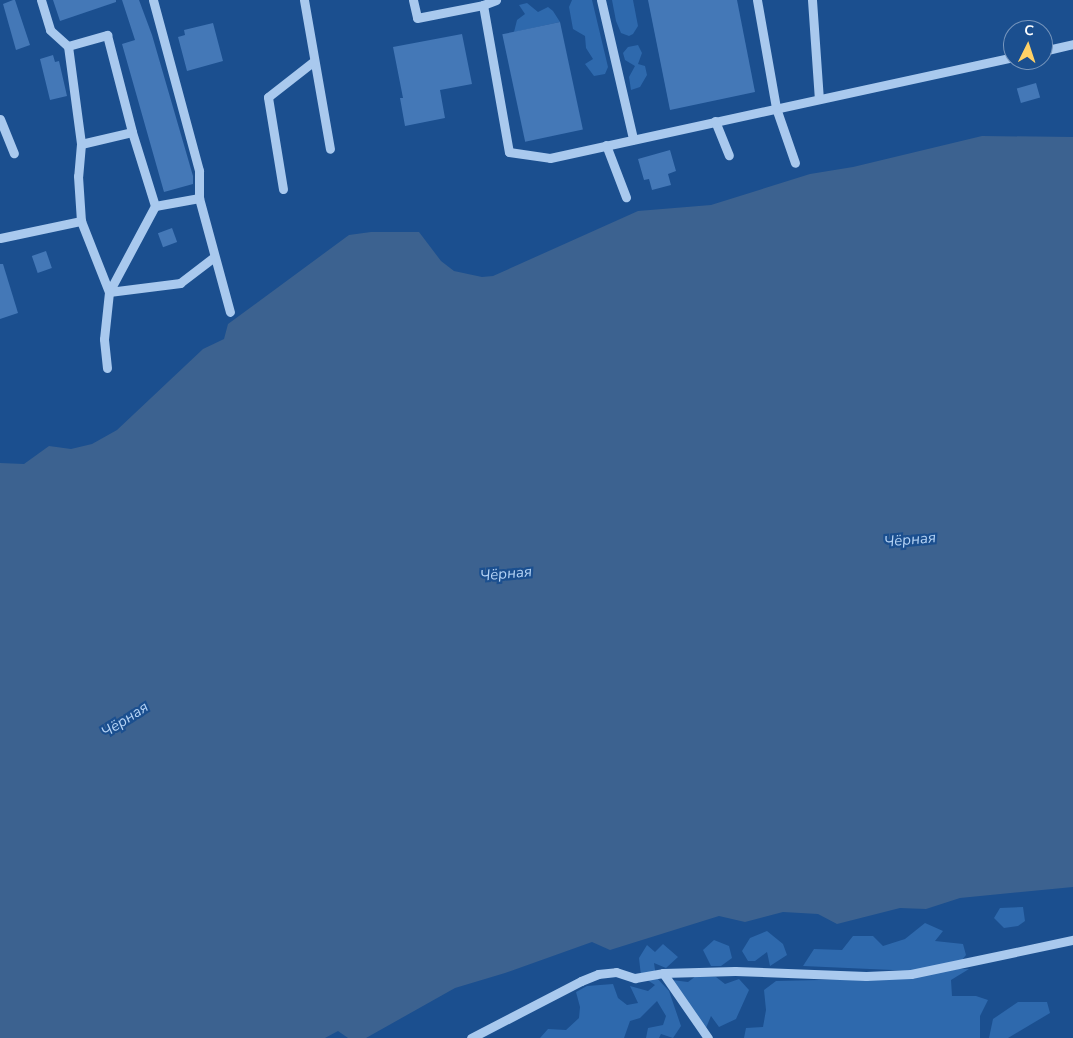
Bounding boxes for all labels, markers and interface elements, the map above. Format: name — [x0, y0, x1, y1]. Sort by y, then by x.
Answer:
north arrow — [1003, 20, 1053, 70]
text: С — [1024, 21, 1034, 40]
water label: Чёрная — [883, 529, 937, 551]
water label: Чёрная — [479, 563, 533, 585]
water label: Чёрная — [98, 698, 152, 742]

